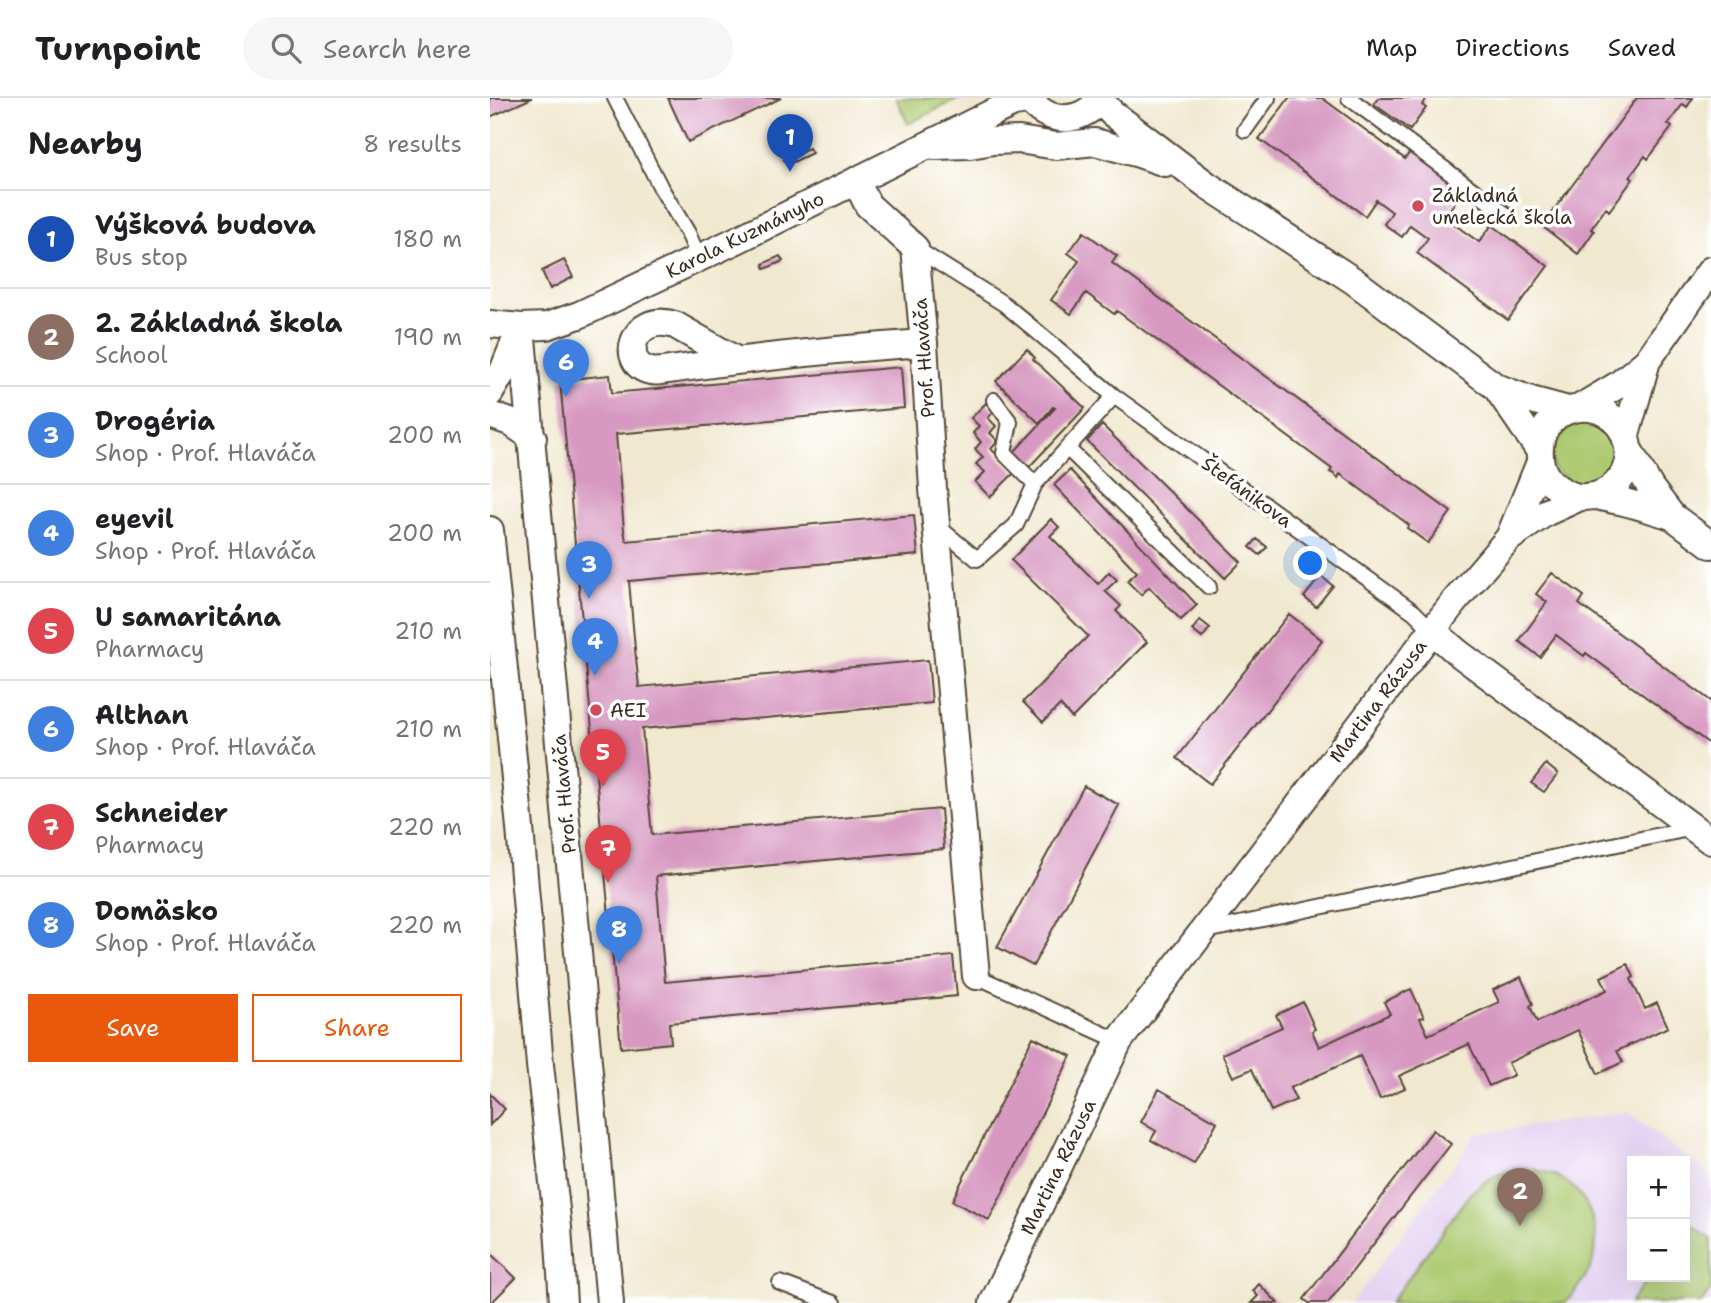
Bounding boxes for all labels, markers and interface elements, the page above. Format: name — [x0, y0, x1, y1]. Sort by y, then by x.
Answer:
search box — [243, 17, 733, 80]
text: Turnpoint — [35, 26, 201, 71]
icon: search — [267, 29, 305, 67]
text: Search here — [323, 31, 472, 66]
text: Map — [1366, 32, 1417, 64]
text: Directions — [1455, 32, 1570, 64]
text: Saved — [1608, 32, 1676, 64]
pin: 1 — [767, 114, 813, 172]
text: Nearby — [28, 123, 143, 164]
text: 8 results — [363, 129, 462, 159]
place label: Základná umelecká škola — [1432, 183, 1572, 230]
street label: Karola Kuzmányho — [662, 186, 828, 284]
marker: Základná umelecká škola — [1410, 198, 1426, 214]
text: Výšková budova — [95, 207, 316, 242]
text: 1 — [46, 224, 56, 254]
text: 180 m — [393, 224, 462, 254]
text: Bus stop — [95, 242, 188, 272]
street label: Prof. Hlaváča — [907, 297, 941, 419]
text: 2. Základná škola — [95, 305, 343, 340]
text: 2 — [43, 322, 59, 352]
text: 190 m — [394, 322, 462, 352]
pin: 6 — [543, 339, 589, 397]
text: School — [95, 340, 167, 370]
text: Drogéria — [95, 403, 215, 438]
text: 3 — [43, 420, 59, 450]
text: 200 m — [387, 420, 462, 450]
text: Shop · Prof. Hlaváča — [95, 438, 316, 468]
street label: Štefánikova — [1197, 450, 1298, 533]
text: eyevil — [95, 501, 174, 536]
text: 4 — [43, 518, 59, 548]
text: 200 m — [387, 518, 462, 548]
text: Shop · Prof. Hlaváča — [95, 536, 316, 566]
pin: 3 — [566, 541, 612, 599]
your location — [1293, 546, 1327, 580]
text: U samaritána — [95, 599, 281, 634]
text: 5 — [44, 616, 58, 646]
text: 210 m — [394, 616, 462, 646]
pin: 4 — [572, 618, 618, 676]
text: Pharmacy — [95, 634, 204, 664]
street label: Martina Rázusa — [1323, 634, 1433, 768]
text: Althan — [95, 697, 189, 732]
place label: AEI — [610, 698, 646, 723]
marker: AEI — [588, 702, 604, 718]
text: 6 — [43, 714, 59, 744]
text: 210 m — [394, 714, 462, 744]
pin: 5 — [580, 729, 626, 787]
text: Shop · Prof. Hlaváča — [95, 732, 316, 762]
street label: Prof. Hlaváča — [546, 733, 582, 855]
text: Schneider — [95, 795, 228, 830]
text: 7 — [43, 812, 59, 842]
text: 220 m — [388, 812, 462, 842]
pin: 7 — [585, 825, 631, 883]
text: Pharmacy — [95, 830, 204, 860]
text: Domäsko — [95, 893, 218, 928]
pin: 8 — [596, 906, 642, 964]
text: 8 — [43, 910, 59, 940]
text: 220 m — [388, 910, 462, 940]
text: Shop · Prof. Hlaváča — [95, 928, 316, 958]
button: Save — [28, 994, 238, 1062]
button: Share — [252, 994, 462, 1062]
street label: Martina Rázusa — [1014, 1095, 1102, 1239]
map controls — [1627, 1156, 1690, 1282]
button: + — [1627, 1156, 1690, 1219]
pin: 2 — [1497, 1168, 1543, 1226]
button: − — [1627, 1219, 1690, 1282]

